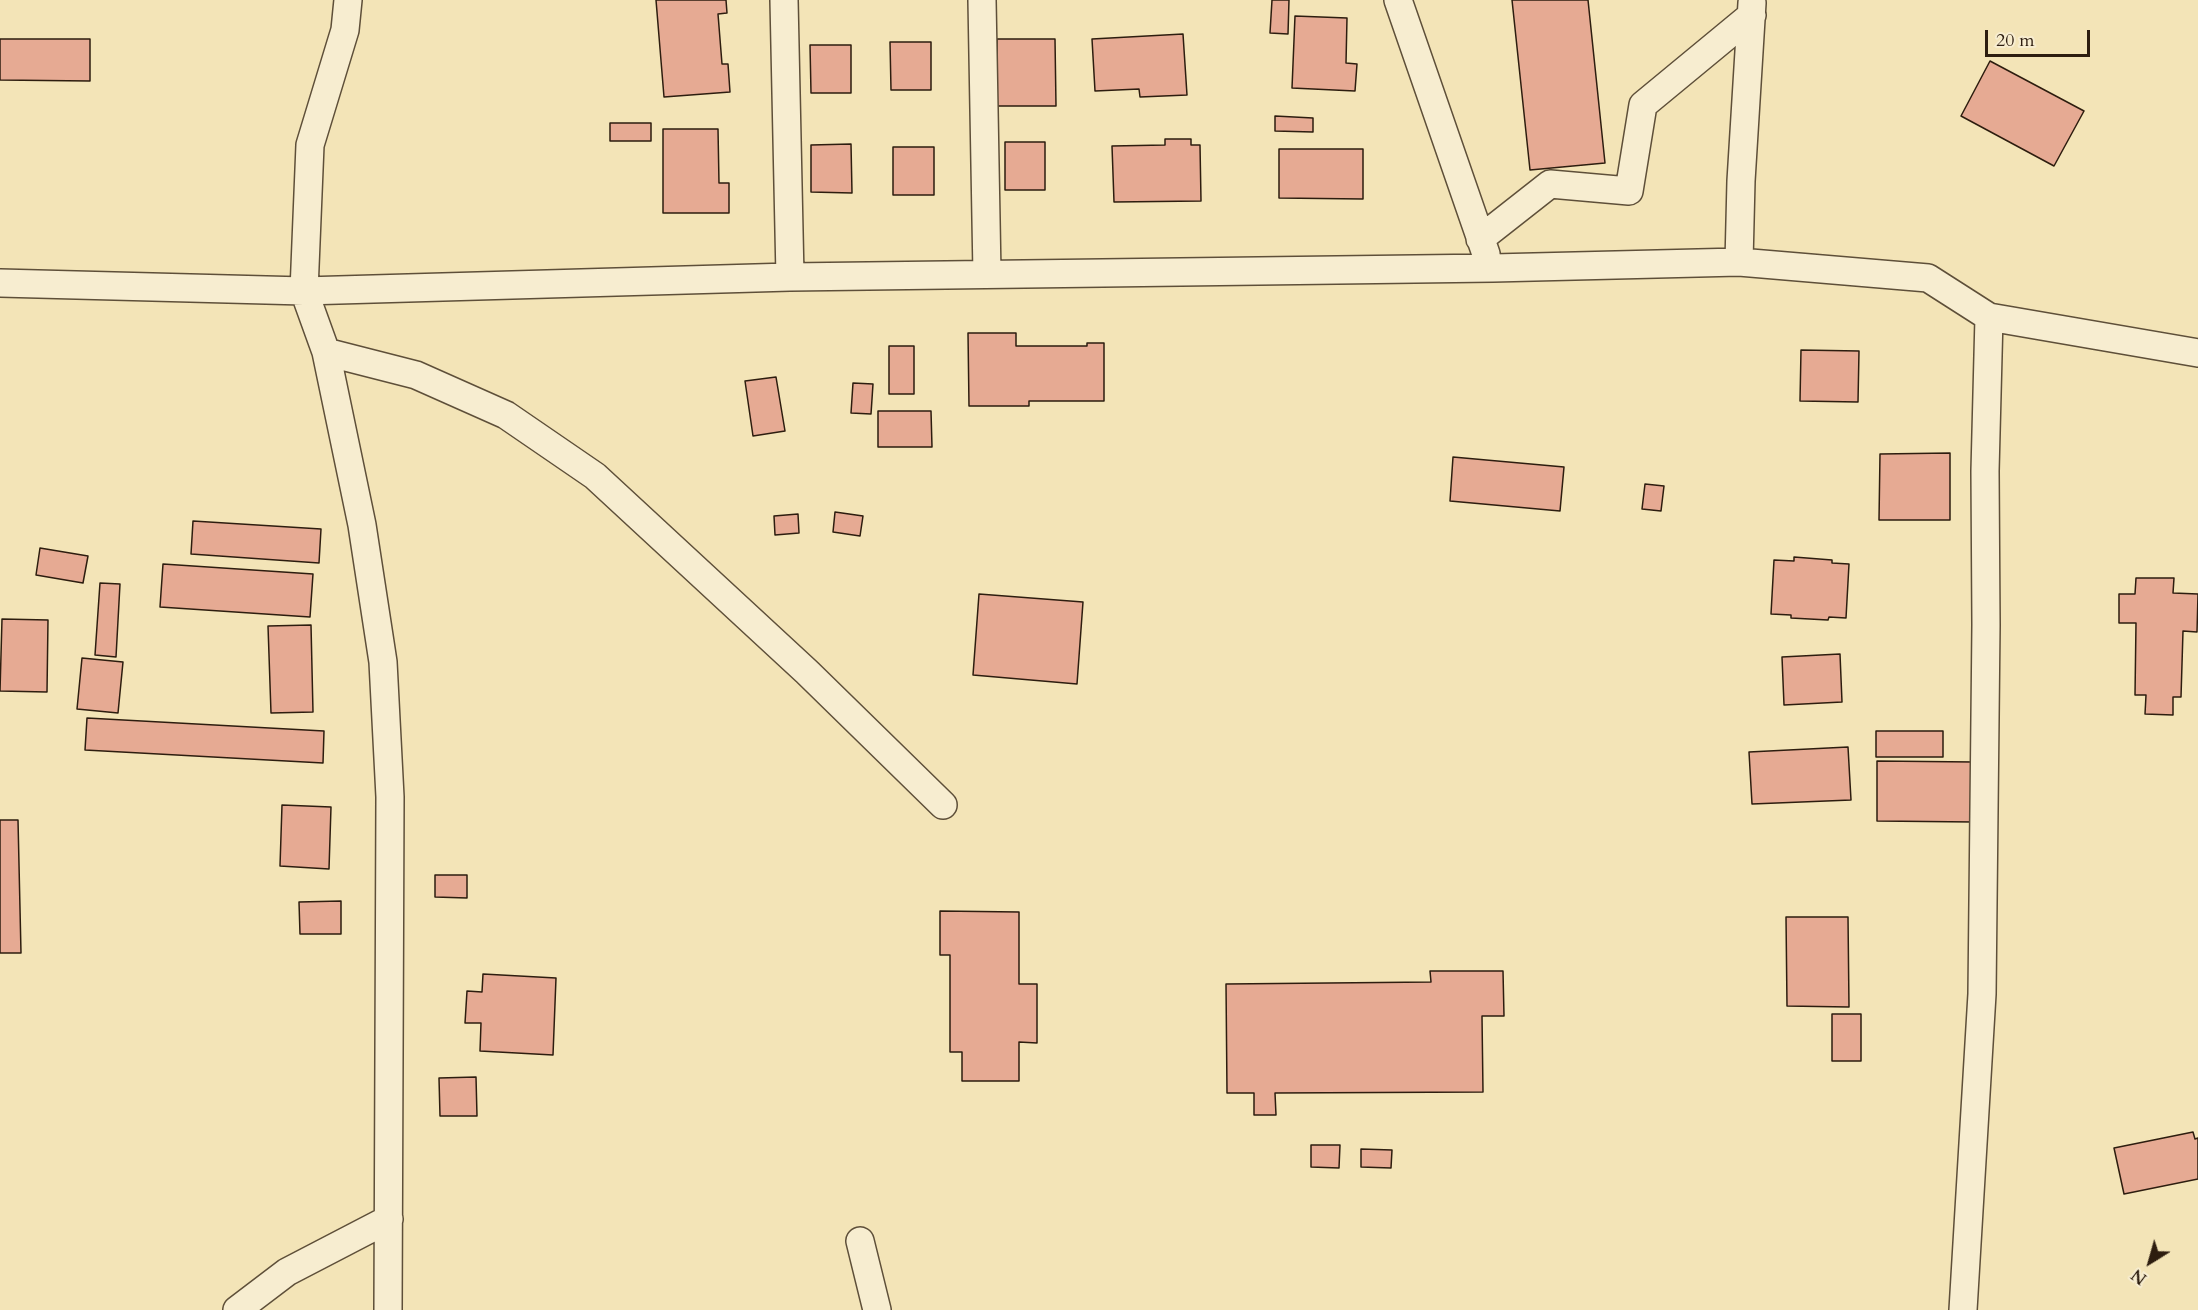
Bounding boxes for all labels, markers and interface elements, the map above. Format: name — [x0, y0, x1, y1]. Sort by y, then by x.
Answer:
scale bar — [1988, 18, 2093, 56]
text: 20 m — [1996, 28, 2035, 53]
north arrow — [2120, 1232, 2180, 1292]
text: N — [2127, 1263, 2151, 1289]

